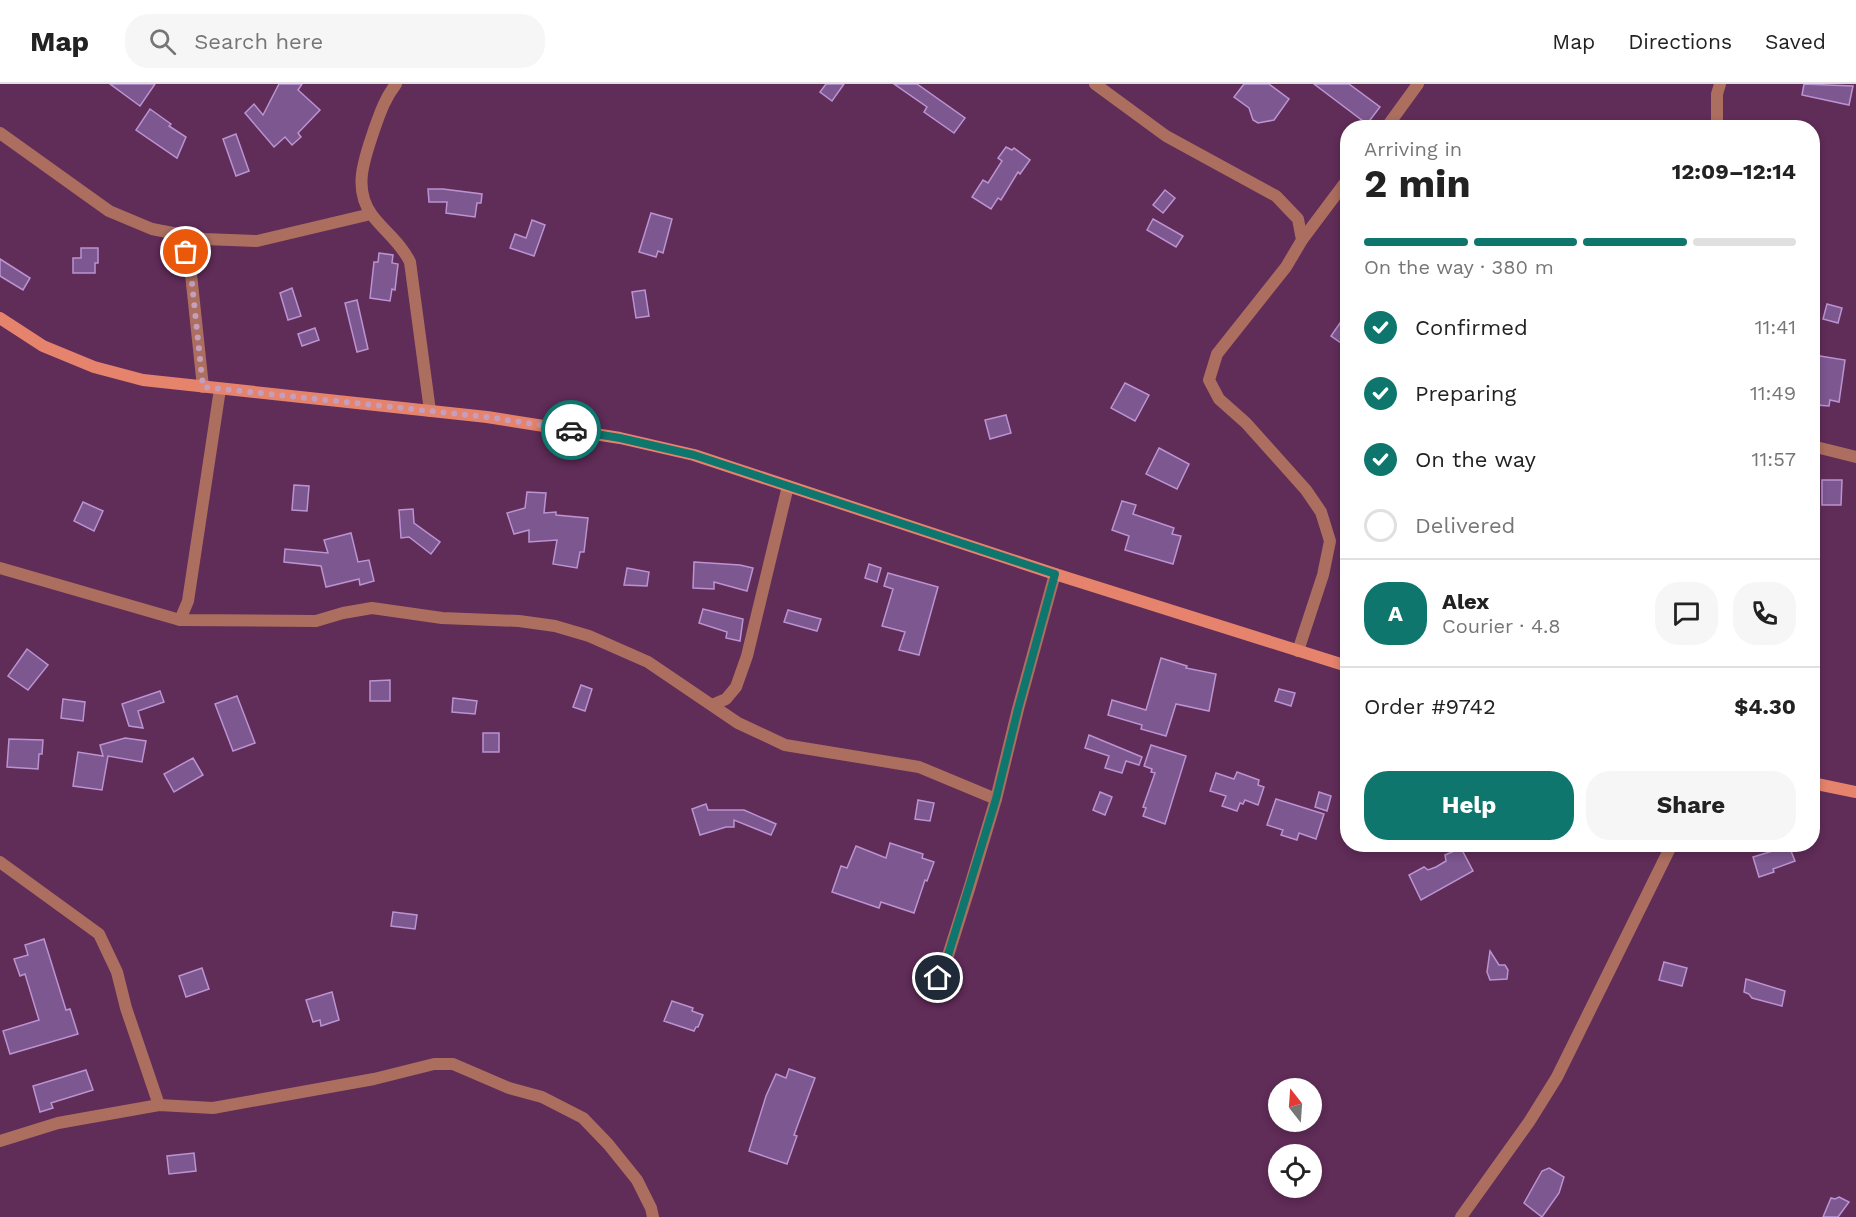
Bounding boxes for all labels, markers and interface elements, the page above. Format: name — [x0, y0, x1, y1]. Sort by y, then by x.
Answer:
search box — [125, 14, 545, 68]
text: Map — [30, 25, 89, 58]
icon: search — [146, 25, 179, 58]
text: Search here — [194, 29, 323, 54]
text: Map — [1552, 29, 1595, 54]
text: Directions — [1628, 29, 1732, 54]
text: Saved — [1765, 29, 1826, 54]
text: Arriving in — [1364, 137, 1462, 161]
text: 12:09–12:14 — [1672, 159, 1796, 184]
text: 2 min — [1364, 161, 1471, 206]
pin — [160, 226, 211, 277]
icon: bag — [169, 235, 202, 268]
text: On the way · 380 m — [1364, 255, 1554, 279]
icon: check — [1364, 311, 1397, 344]
text: Confirmed — [1415, 315, 1528, 340]
text: 11:41 — [1755, 315, 1796, 339]
icon: check — [1364, 377, 1397, 410]
text: Preparing — [1415, 381, 1516, 406]
text: 11:49 — [1750, 381, 1796, 405]
courier — [541, 400, 601, 460]
icon: car — [555, 414, 588, 447]
icon: check — [1364, 443, 1397, 476]
text: On the way — [1415, 447, 1536, 472]
text: 11:57 — [1752, 447, 1796, 471]
text: Delivered — [1415, 513, 1515, 538]
button: chat — [1655, 582, 1718, 645]
button: phone — [1733, 582, 1796, 645]
text: Alex — [1442, 589, 1489, 614]
text: A — [1388, 601, 1403, 626]
text: Courier · 4.8 — [1442, 614, 1561, 638]
text: Order #9742 — [1364, 694, 1496, 719]
text: $4.30 — [1734, 694, 1796, 719]
button: Help — [1364, 771, 1574, 840]
button: Share — [1586, 771, 1796, 840]
pin — [912, 952, 963, 1003]
icon: home — [921, 961, 954, 994]
north arrow — [1268, 1078, 1322, 1132]
map controls — [1268, 1078, 1322, 1198]
button: locate — [1268, 1144, 1322, 1198]

